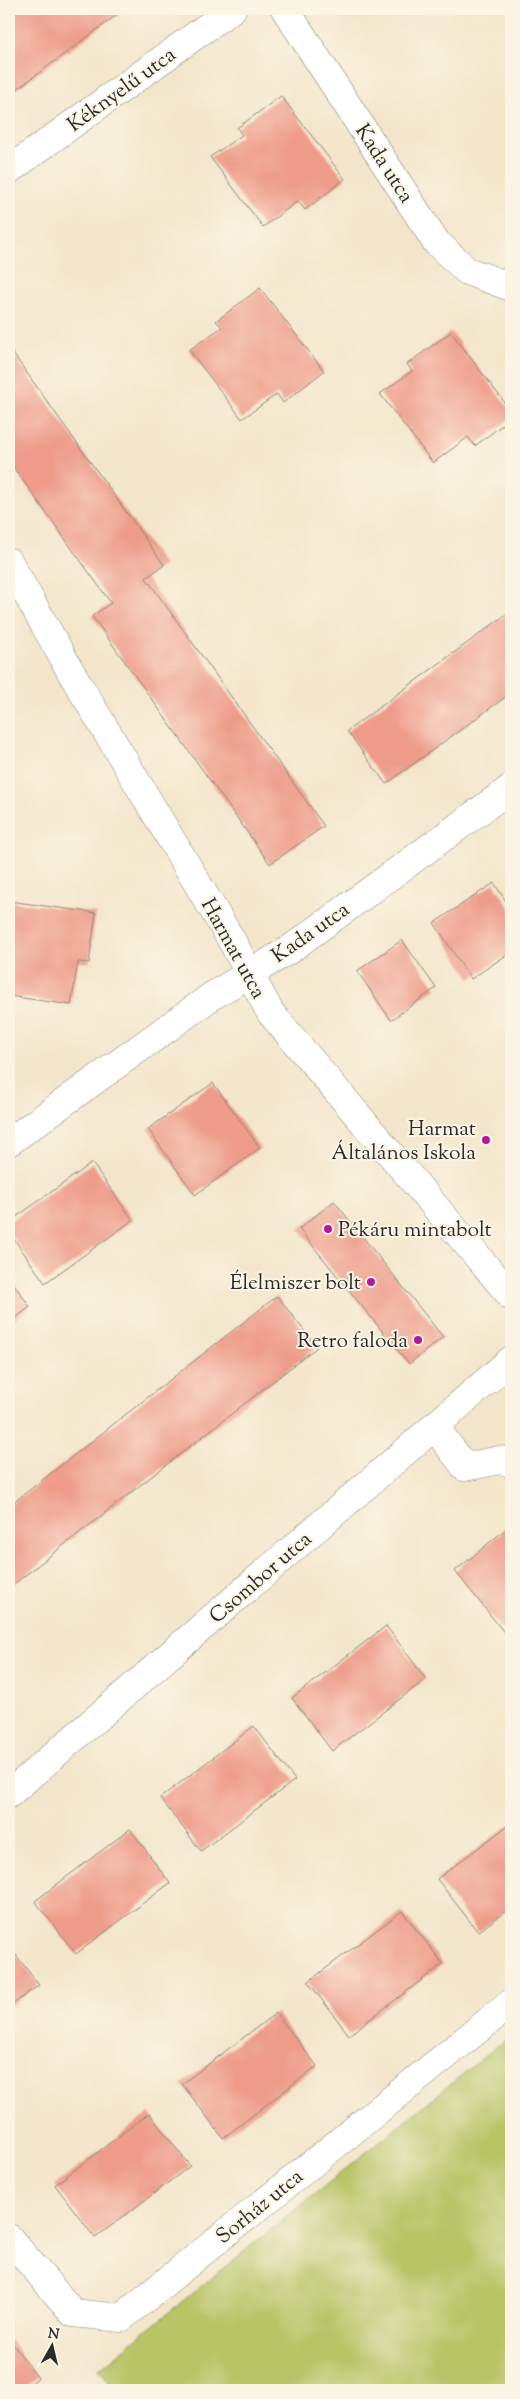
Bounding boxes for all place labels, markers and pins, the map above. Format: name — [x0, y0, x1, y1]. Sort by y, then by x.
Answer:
place label: Harmat Általános Iskola — [331, 1115, 476, 1169]
marker: Harmat Általános Iskola — [480, 1134, 492, 1146]
place label: Pékáru mintabolt — [338, 1216, 492, 1246]
marker: Pékáru mintabolt — [322, 1223, 334, 1235]
place label: Élelmiszer bolt — [230, 1269, 361, 1299]
marker: Élelmiszer bolt — [365, 1276, 377, 1288]
place label: Retro faloda — [297, 1327, 408, 1357]
marker: Retro faloda — [412, 1334, 424, 1346]

